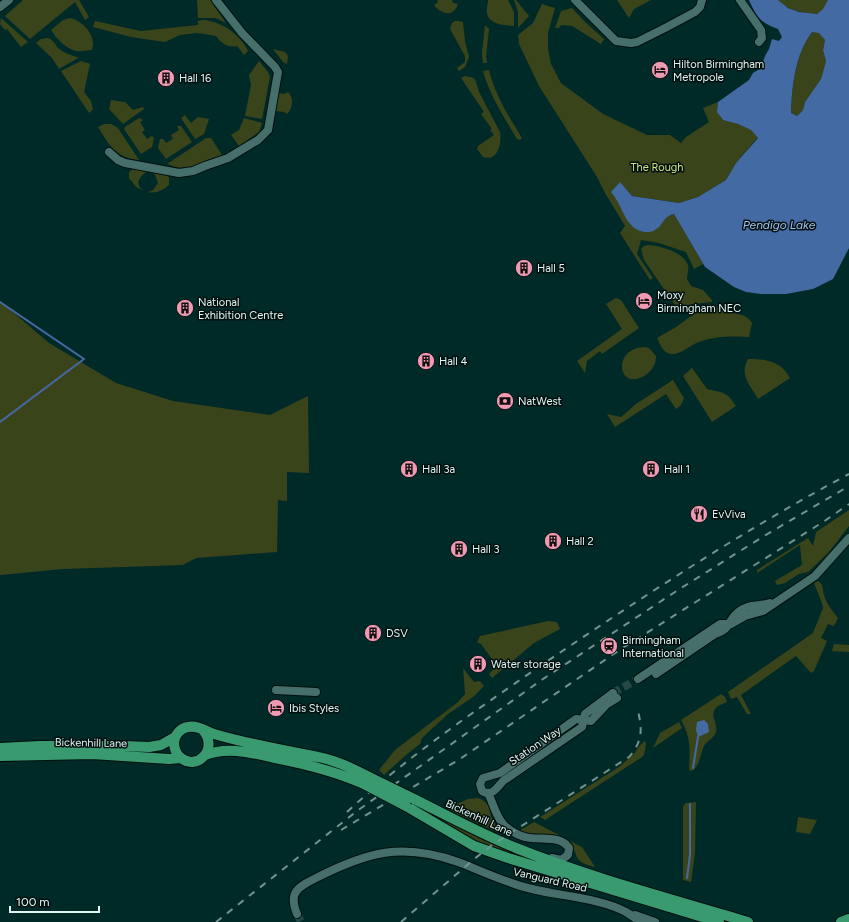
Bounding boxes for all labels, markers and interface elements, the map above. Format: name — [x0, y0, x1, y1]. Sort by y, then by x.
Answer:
place label: Hilton Birmingham Metropole — [673, 58, 764, 84]
hotel icon: Hilton Birmingham Metropole — [650, 60, 670, 80]
building icon: Hall 16 — [156, 68, 176, 88]
place label: Hall 16 — [179, 72, 211, 85]
park label: The Rough — [631, 161, 683, 174]
water label: Pendigo Lake — [743, 218, 816, 232]
building icon: Hall 5 — [514, 258, 534, 278]
place label: Hall 5 — [537, 262, 565, 275]
place label: Moxy Birmingham NEC — [657, 289, 741, 315]
hotel icon: Moxy Birmingham NEC — [634, 291, 654, 311]
place label: National Exhibition Centre — [198, 296, 283, 322]
building icon: National Exhibition Centre — [175, 298, 195, 318]
building icon: Hall 4 — [416, 351, 436, 371]
place label: Hall 4 — [439, 355, 467, 368]
bank icon: NatWest — [495, 391, 515, 411]
place label: NatWest — [518, 395, 562, 408]
building icon: Hall 3a — [399, 459, 419, 479]
building icon: Hall 1 — [641, 459, 661, 479]
place label: Hall 3a — [422, 463, 455, 476]
place label: Hall 1 — [664, 463, 690, 476]
restaurant icon: EvViva — [689, 504, 709, 524]
place label: EvViva — [712, 508, 746, 521]
building icon: Hall 2 — [543, 531, 563, 551]
place label: Hall 2 — [566, 535, 594, 548]
building icon: Hall 3 — [449, 539, 469, 559]
place label: Hall 3 — [472, 543, 499, 556]
building icon: DSV — [363, 623, 383, 643]
place label: DSV — [386, 627, 408, 640]
place label: Birmingham International — [622, 634, 684, 660]
station icon: Birmingham International — [599, 636, 619, 656]
building icon: Water storage — [468, 654, 488, 674]
place label: Water storage — [491, 658, 561, 671]
hotel icon: Ibis Styles — [266, 698, 286, 718]
place label: Ibis Styles — [289, 702, 339, 715]
street label: Station Way — [507, 724, 564, 768]
street label: Bickenhill Lane — [55, 736, 127, 750]
street label: Bickenhill Lane — [443, 797, 515, 839]
street label: Vanguard Road — [512, 865, 588, 895]
scale bar — [10, 888, 99, 914]
text: 100 m — [16, 895, 50, 909]

